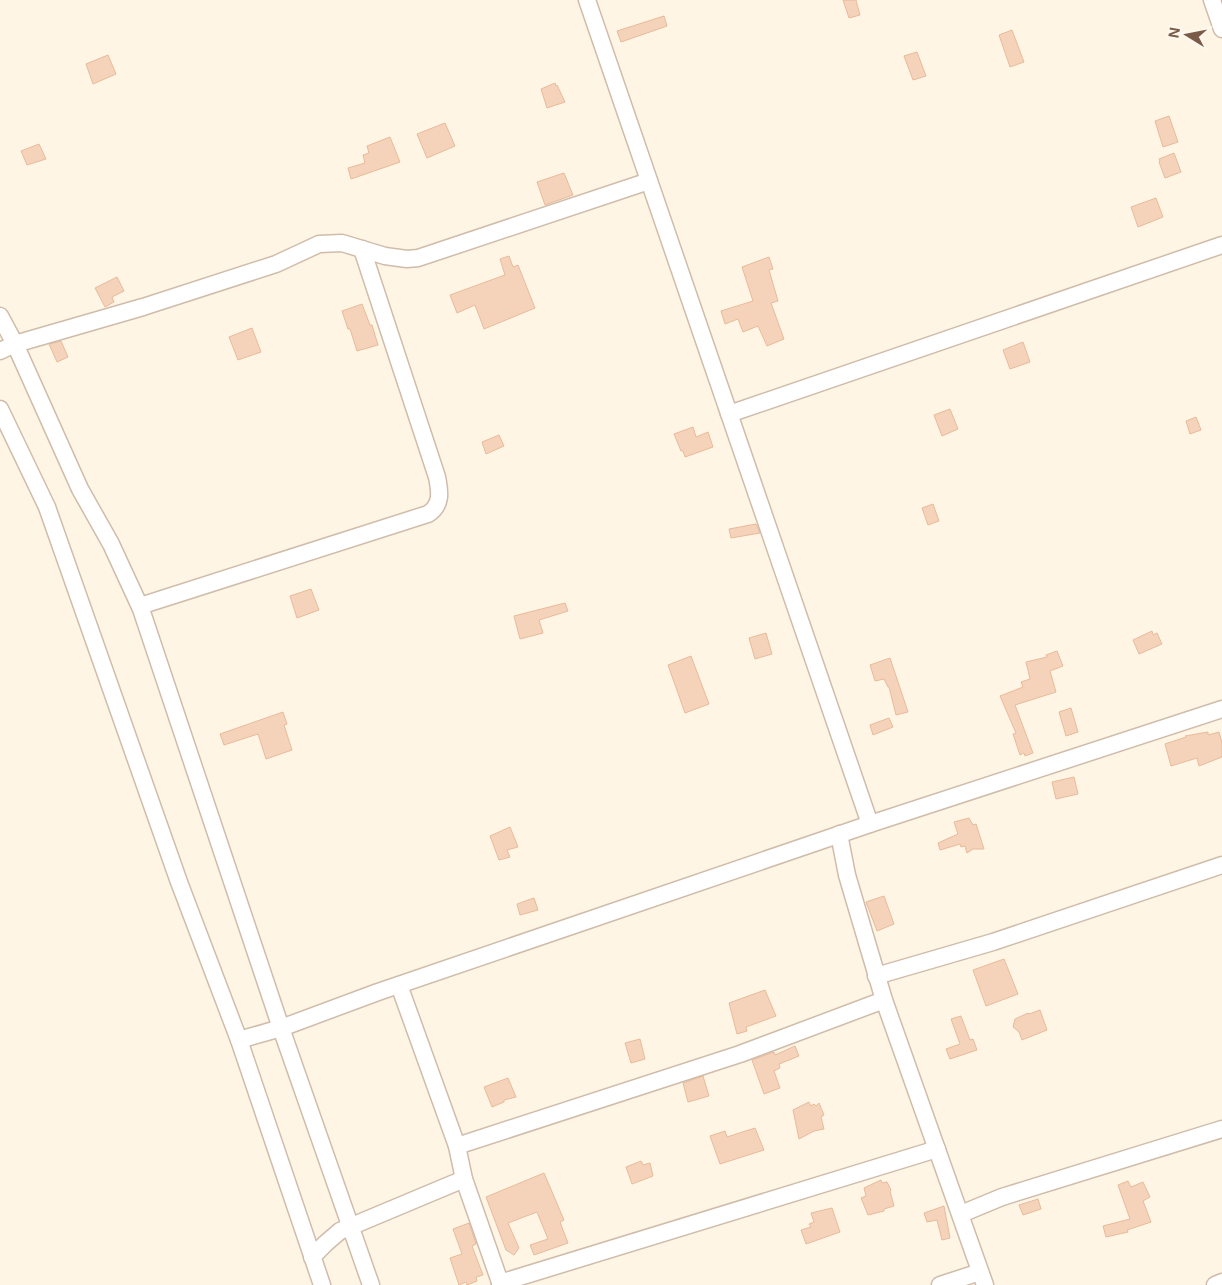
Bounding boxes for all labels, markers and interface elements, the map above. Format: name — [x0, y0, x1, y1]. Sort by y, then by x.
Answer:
north arrow — [1162, 10, 1212, 60]
text: N — [1164, 26, 1183, 39]

